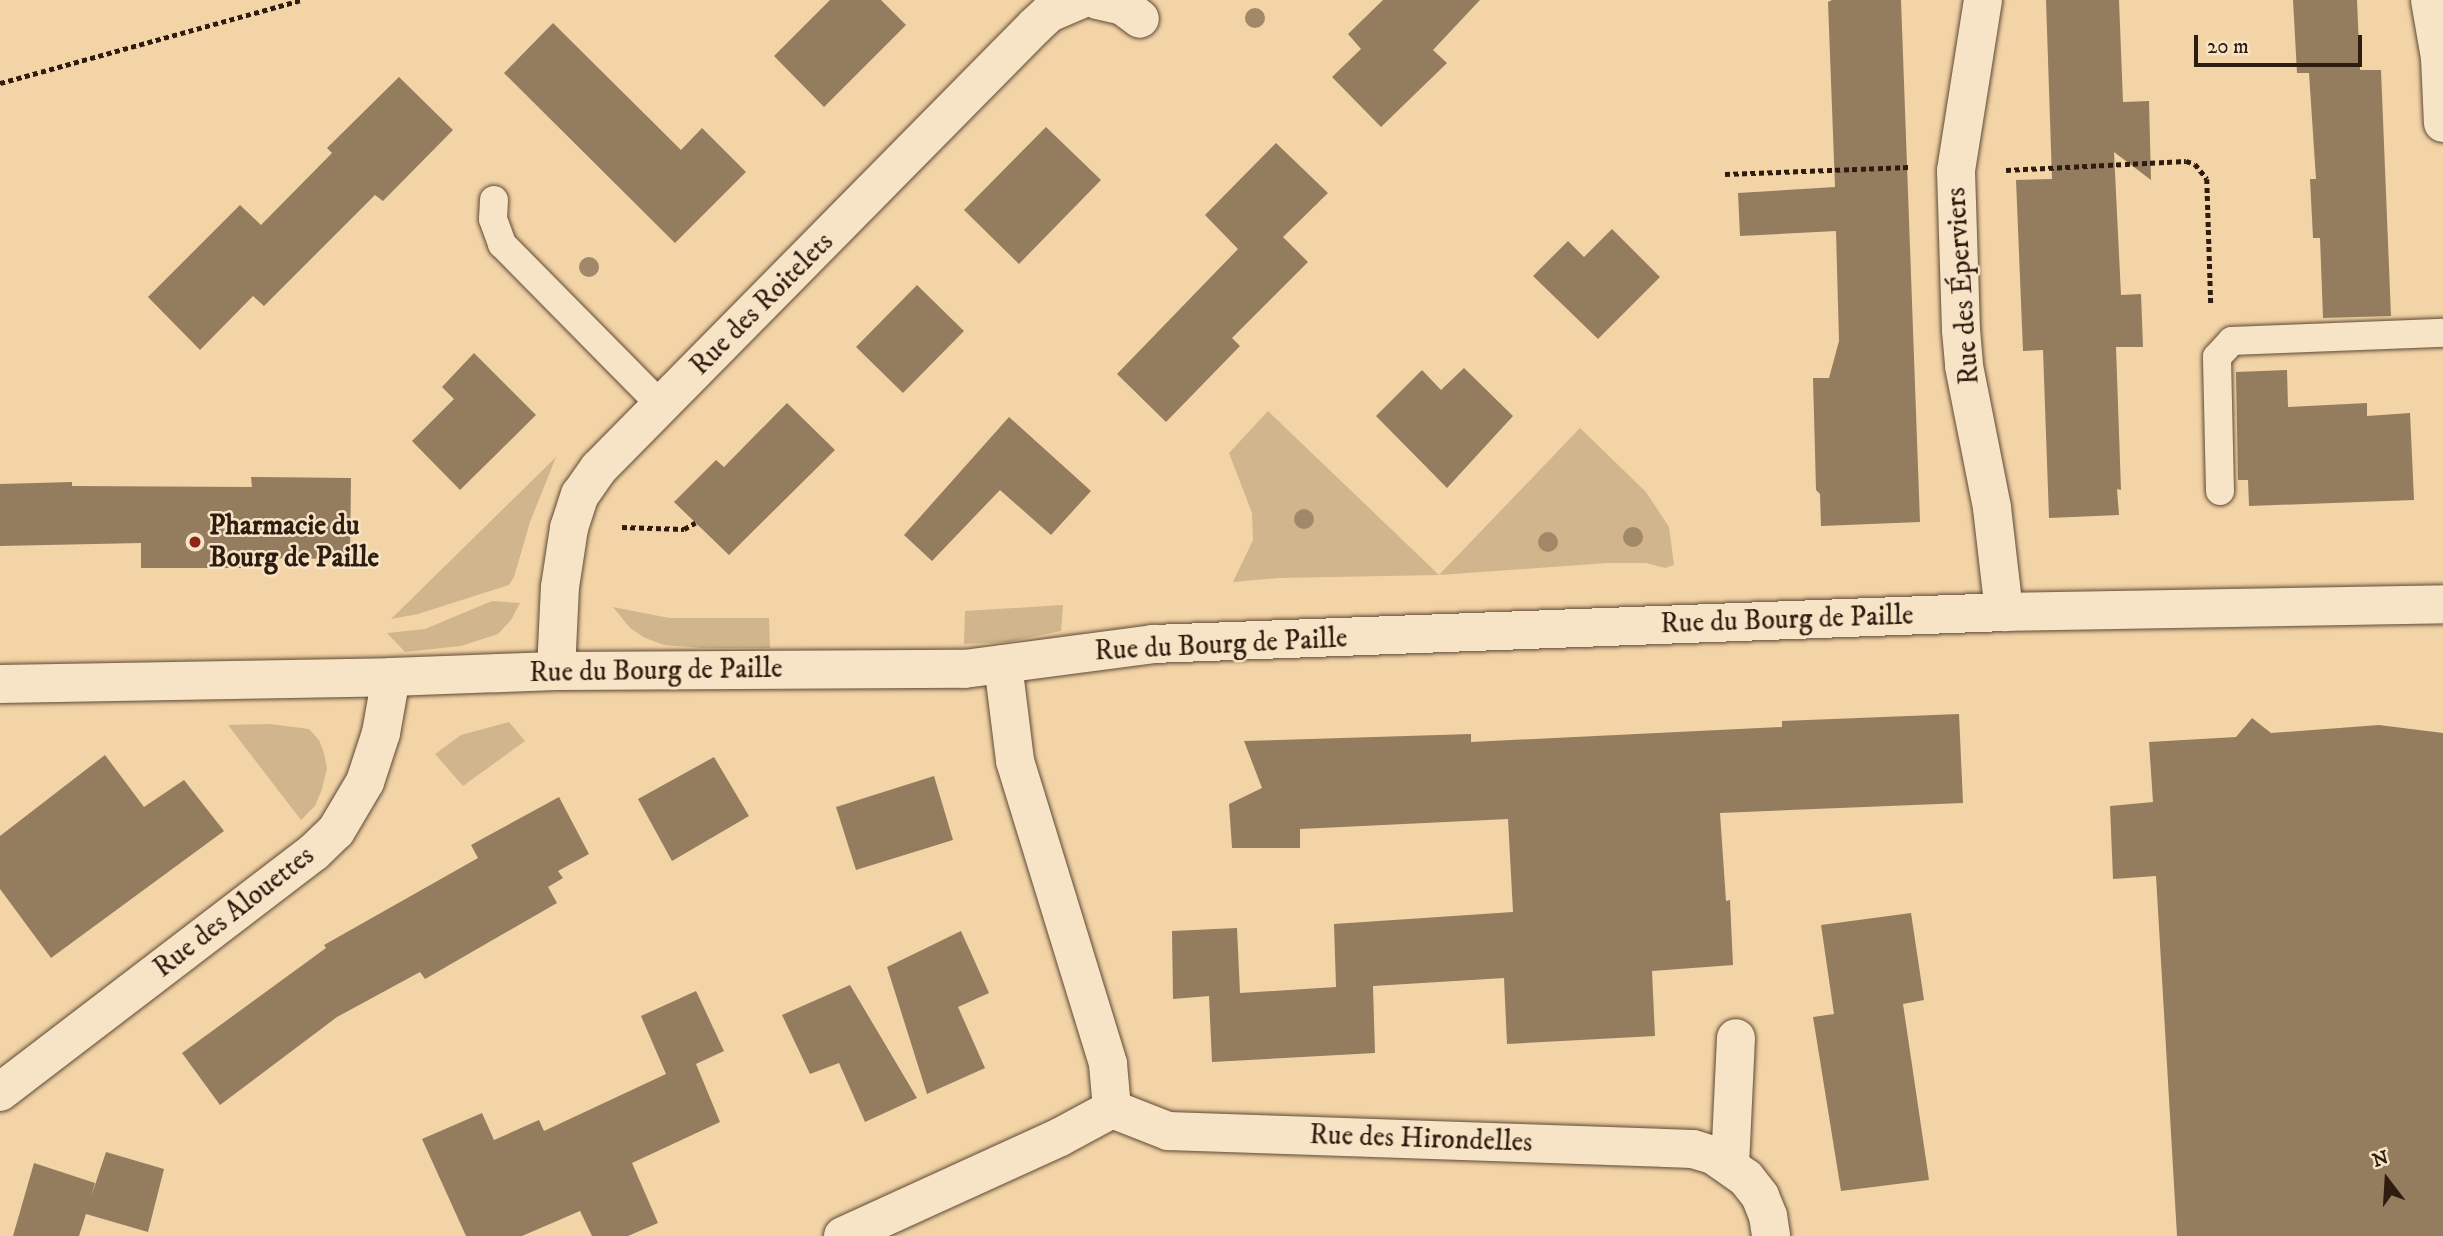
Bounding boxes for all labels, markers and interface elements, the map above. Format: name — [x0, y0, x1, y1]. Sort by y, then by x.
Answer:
scale bar — [2198, 21, 2366, 65]
text: 20 m — [2207, 34, 2249, 60]
street label: Rue des Éperviers — [1939, 186, 1987, 386]
street label: Rue des Roitelets — [683, 225, 841, 383]
place label: Pharmacie du Bourg de Paille — [209, 509, 379, 575]
marker: Pharmacie du Bourg de Paille — [187, 534, 203, 550]
street label: Rue du Bourg de Paille — [1660, 599, 1914, 641]
street label: Rue du Bourg de Paille — [1094, 622, 1348, 668]
street label: Rue du Bourg de Paille — [529, 652, 783, 690]
street label: Rue des Alouettes — [147, 839, 321, 985]
street label: Rue des Hirondelles — [1309, 1118, 1533, 1160]
north arrow — [2352, 1145, 2422, 1215]
text: N — [2370, 1146, 2392, 1173]

